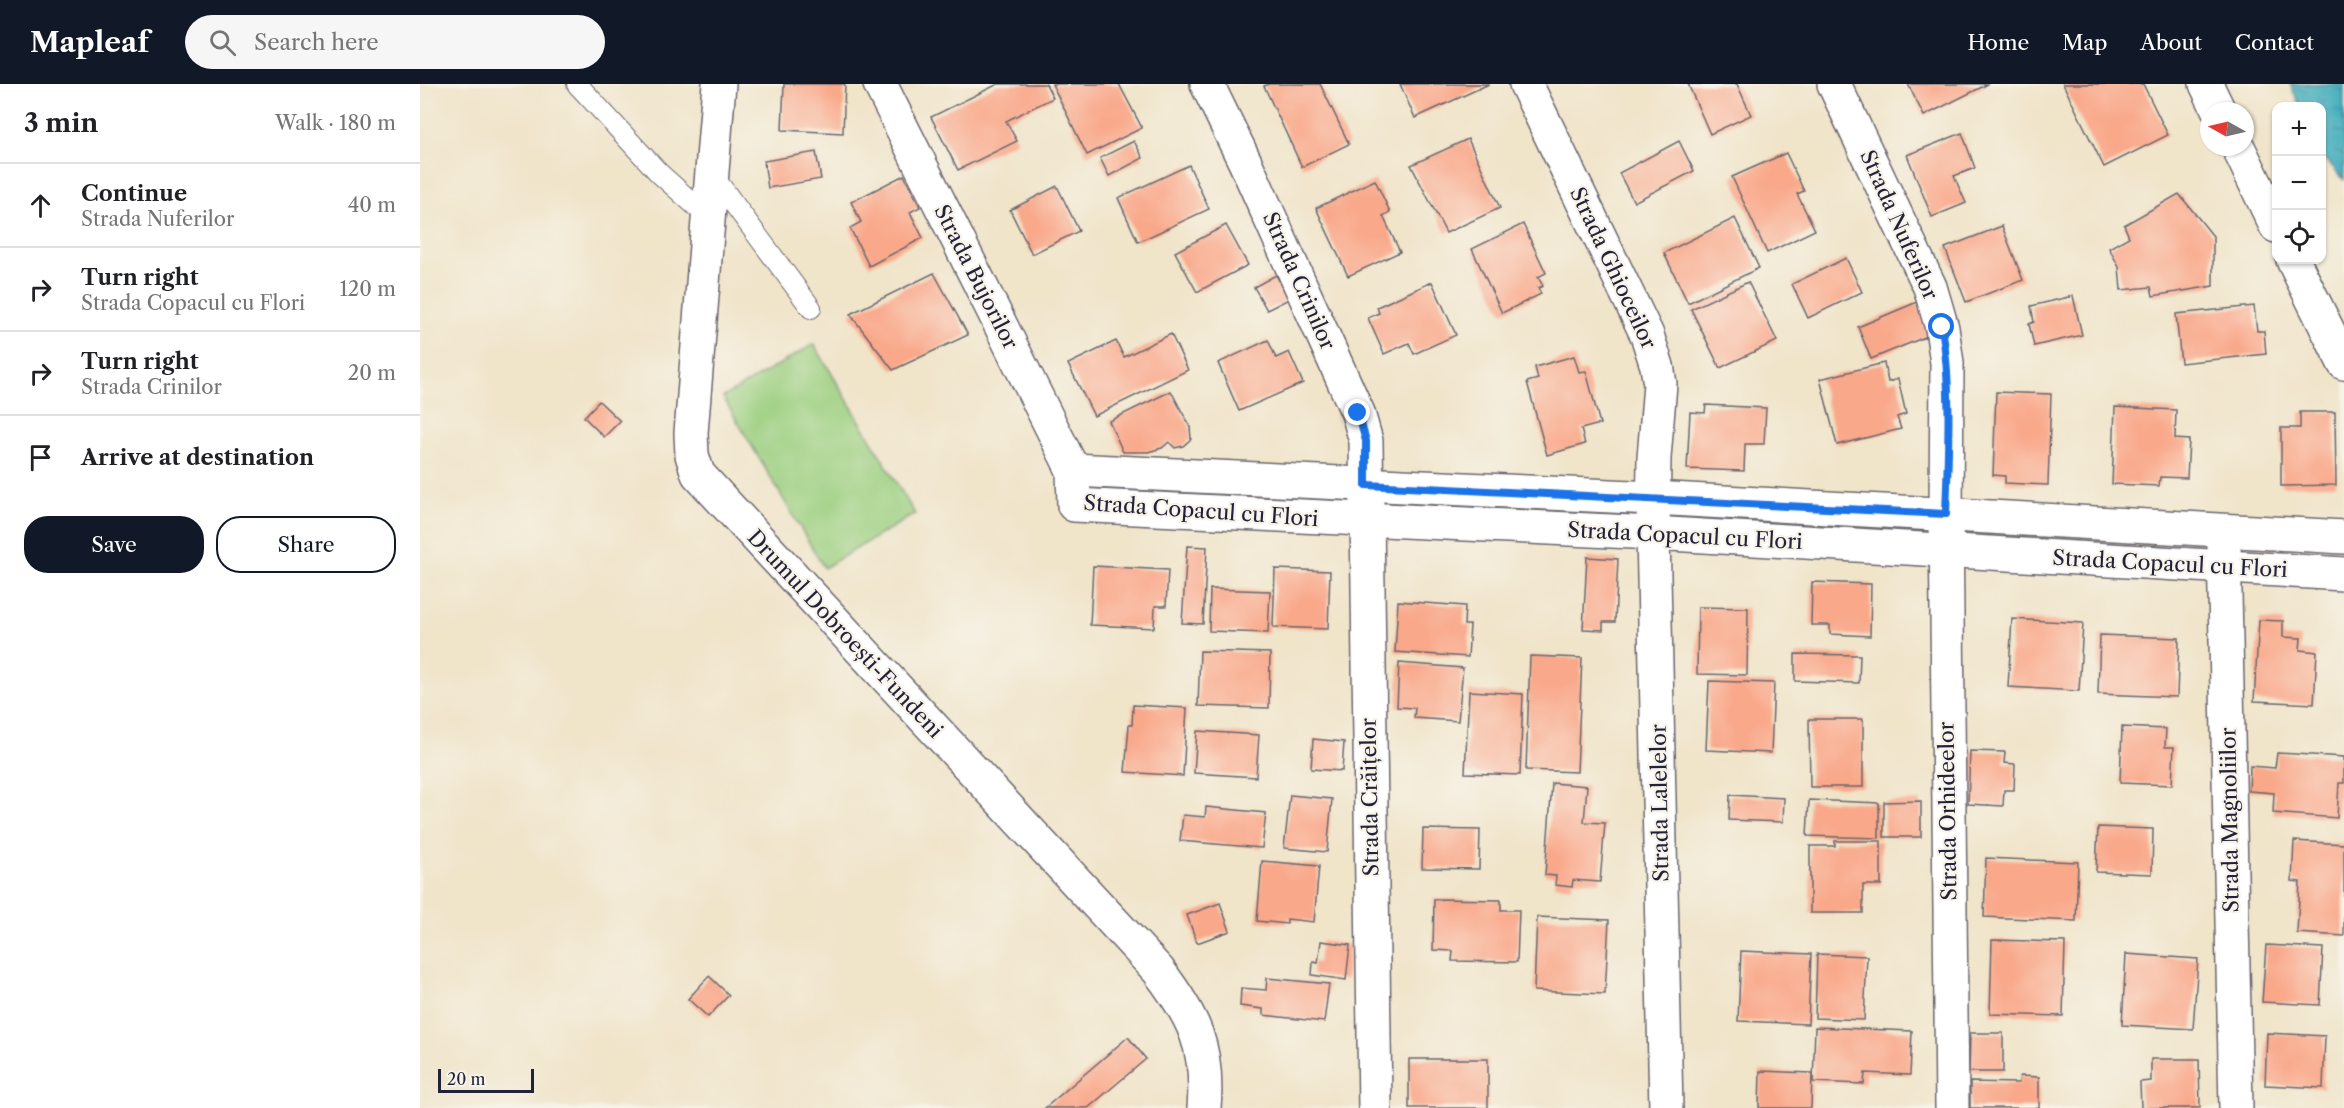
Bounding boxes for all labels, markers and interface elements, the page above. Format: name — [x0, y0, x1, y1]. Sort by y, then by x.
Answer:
search box — [185, 15, 605, 69]
text: Mapleaf — [30, 25, 149, 59]
icon: search — [206, 26, 239, 59]
text: Search here — [254, 29, 379, 56]
text: Home — [1968, 30, 2029, 55]
text: Map — [2062, 30, 2107, 55]
text: About — [2140, 30, 2202, 55]
text: Contact — [2235, 30, 2314, 55]
north arrow — [2200, 102, 2254, 156]
map controls — [2272, 102, 2326, 264]
button: + — [2272, 102, 2326, 156]
text: 3 min — [24, 107, 98, 139]
text: Walk · 180 m — [275, 111, 396, 135]
street label: Strada Nuferilor — [1855, 146, 1944, 304]
button: − — [2272, 156, 2326, 210]
text: Continue — [81, 180, 187, 207]
street label: Strada Ghioceilor — [1565, 183, 1662, 353]
icon: ahead — [24, 189, 57, 222]
text: 40 m — [348, 193, 396, 217]
street label: Strada Bujorilor — [929, 200, 1024, 353]
text: Strada Nuferilor — [81, 207, 234, 231]
street label: Strada Crinilor — [1258, 208, 1341, 354]
button: locate — [2272, 210, 2326, 264]
text: Turn right — [81, 264, 199, 291]
icon: right — [24, 273, 57, 306]
text: 120 m — [339, 277, 396, 301]
text: Strada Copacul cu Flori — [81, 291, 305, 315]
route start — [1928, 313, 1954, 339]
text: Turn right — [81, 348, 199, 375]
icon: right — [24, 357, 57, 390]
text: 20 m — [348, 361, 396, 385]
text: Strada Crinilor — [81, 375, 222, 399]
route end — [1344, 399, 1370, 425]
icon: arrive — [24, 441, 57, 474]
text: Arrive at destination — [81, 444, 314, 471]
street label: Strada Copacul cu Flori — [1083, 490, 1319, 531]
button: Save — [24, 516, 204, 573]
button: Share — [216, 516, 396, 573]
street label: Strada Copacul cu Flori — [1567, 517, 1803, 554]
street label: Drumul Dobroești-Fundeni — [742, 525, 948, 743]
street label: Strada Copacul cu Flori — [2052, 545, 2288, 582]
street label: Strada Crăițelor — [1356, 717, 1383, 877]
street label: Strada Orhideelor — [1933, 721, 1962, 901]
street label: Strada Lalelelor — [1646, 724, 1673, 882]
street label: Strada Magnoliilor — [2215, 727, 2244, 913]
scale bar — [438, 1066, 534, 1094]
text: 20 m — [447, 1069, 486, 1089]

